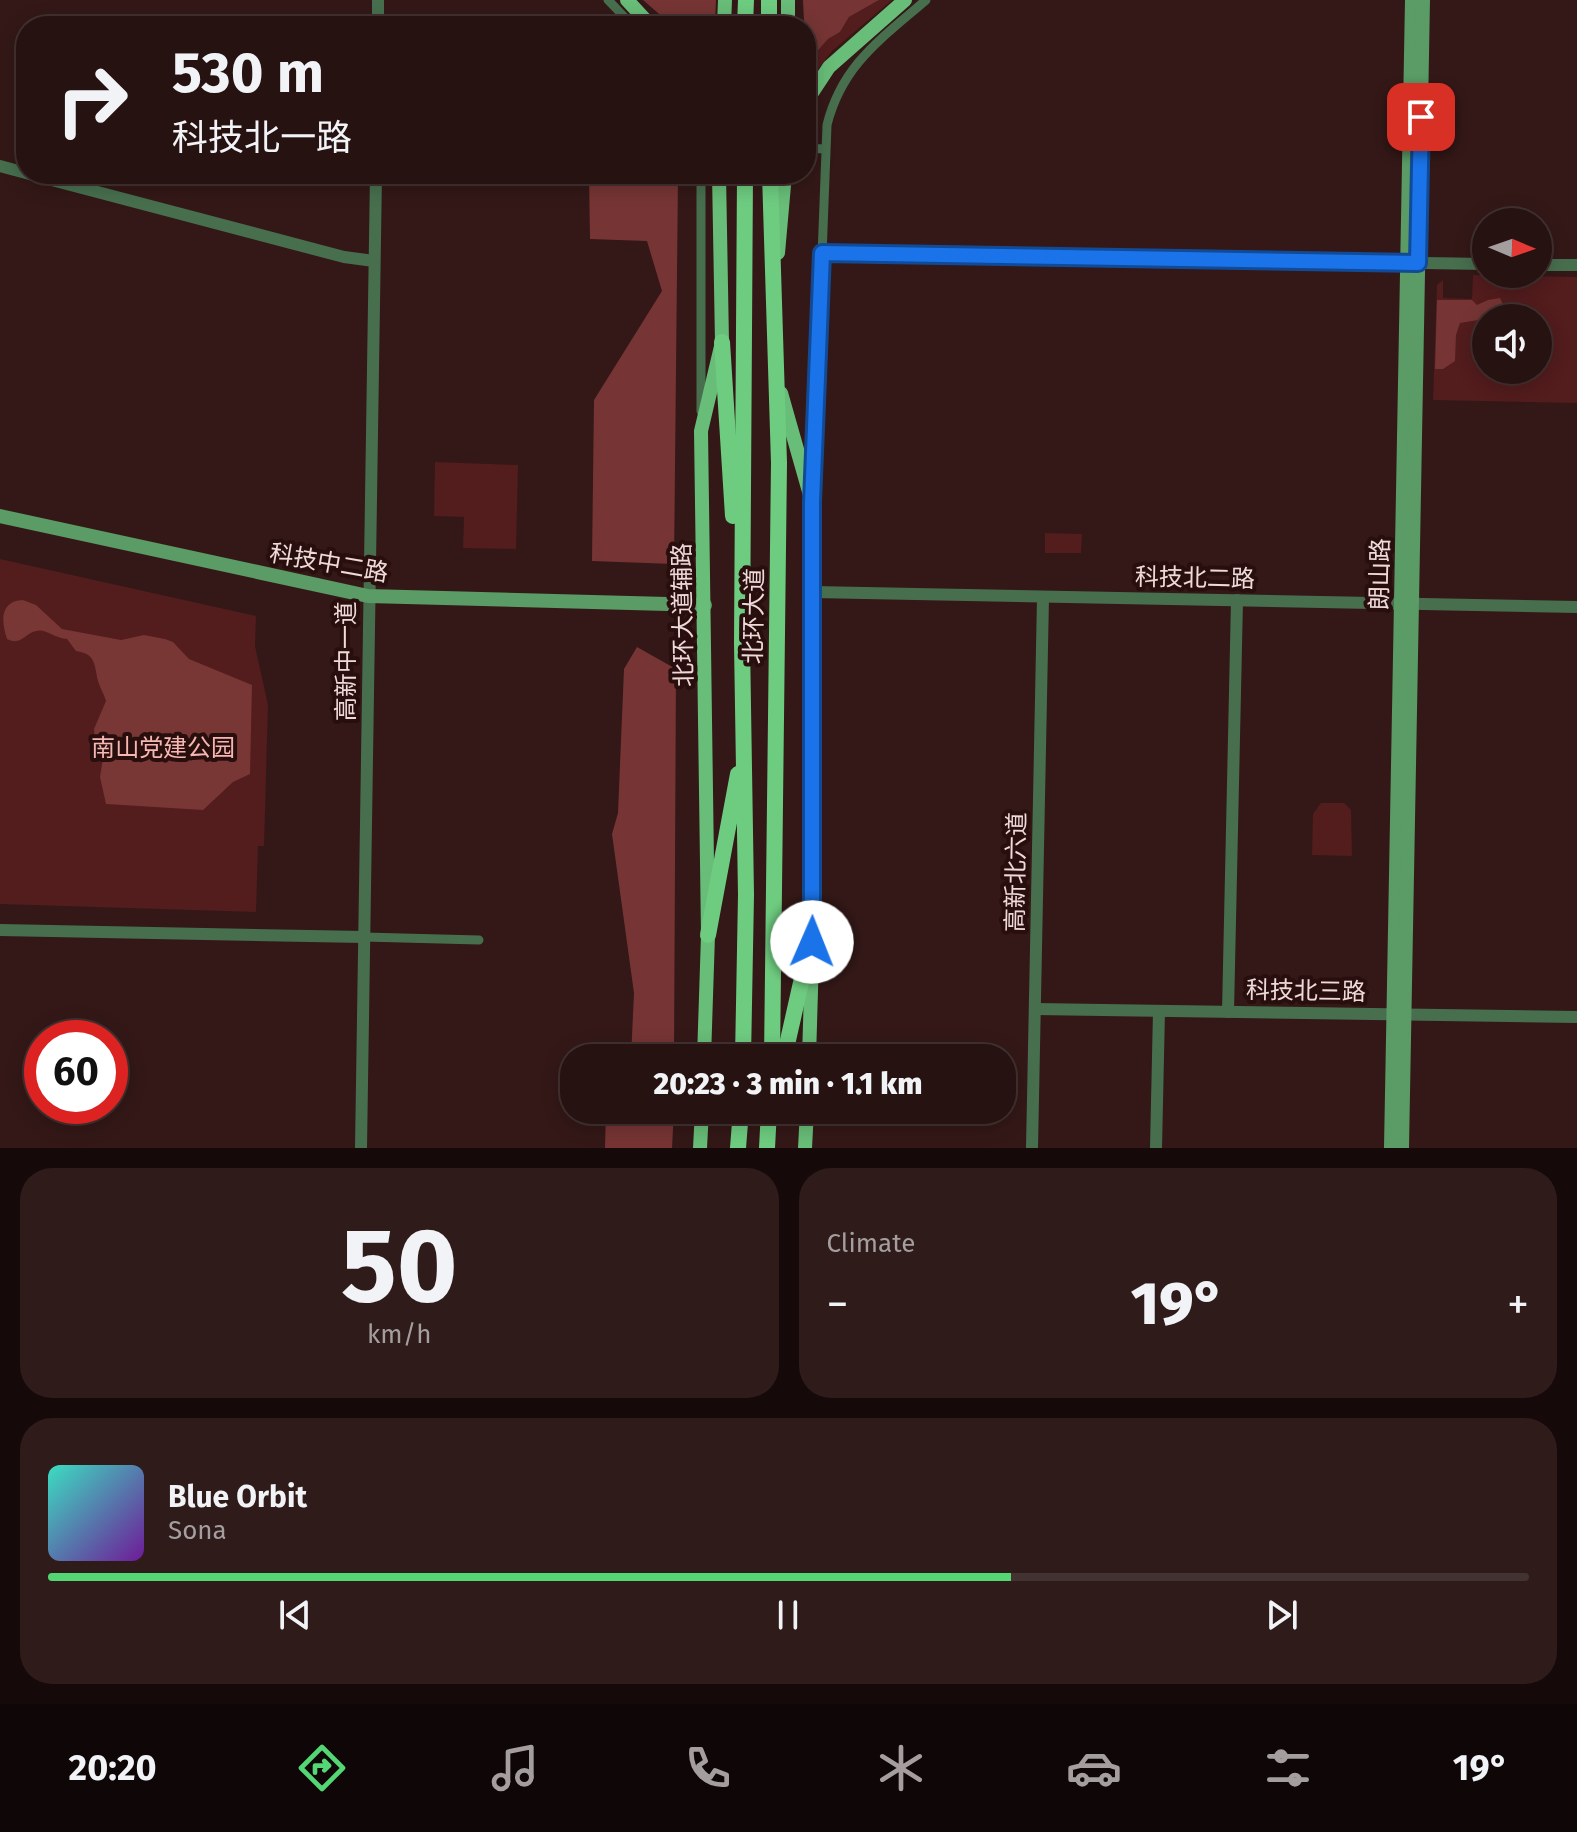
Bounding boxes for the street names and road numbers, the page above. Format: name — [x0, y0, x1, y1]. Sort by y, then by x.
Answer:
street label: 朗山路 — [1365, 538, 1395, 610]
street label: 科技中二路 — [267, 539, 391, 587]
street label: 北环大道辅路 — [668, 543, 698, 687]
street label: 科技北二路 — [1135, 563, 1255, 593]
street label: 北环大道 — [739, 568, 769, 664]
street label: 高新中一道 — [332, 601, 360, 721]
street label: 高新北六道 — [1001, 812, 1031, 932]
street label: 科技北三路 — [1246, 976, 1366, 1006]

